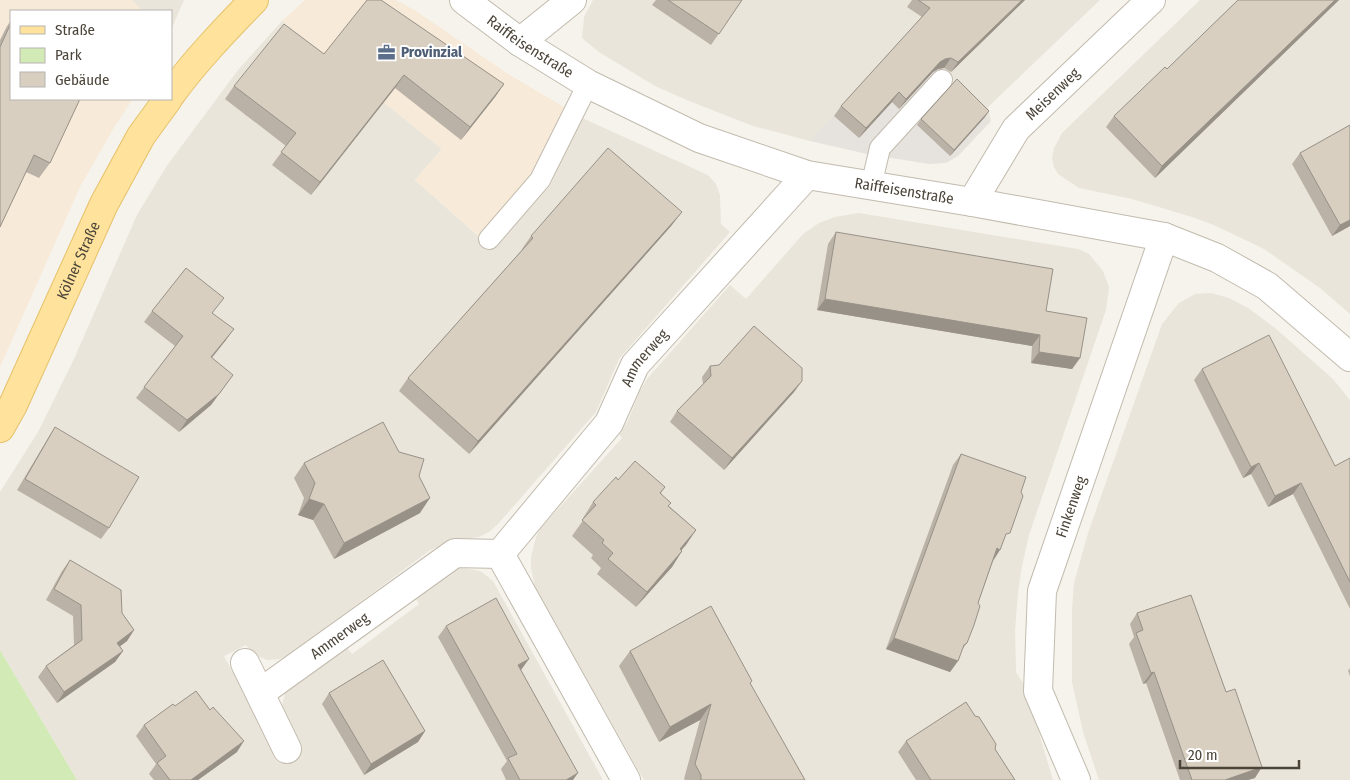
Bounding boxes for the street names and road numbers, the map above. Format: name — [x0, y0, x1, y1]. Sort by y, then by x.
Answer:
street label: Raiffeisenstraße — [483, 11, 577, 82]
street label: Meisenweg — [1022, 64, 1083, 124]
street label: Raiffeisenstraße — [853, 174, 955, 208]
street label: Kölner Straße — [53, 219, 104, 302]
street label: Ammerweg — [617, 325, 672, 389]
street label: Finkenweg — [1052, 473, 1090, 540]
street label: Ammerweg — [307, 609, 372, 663]

